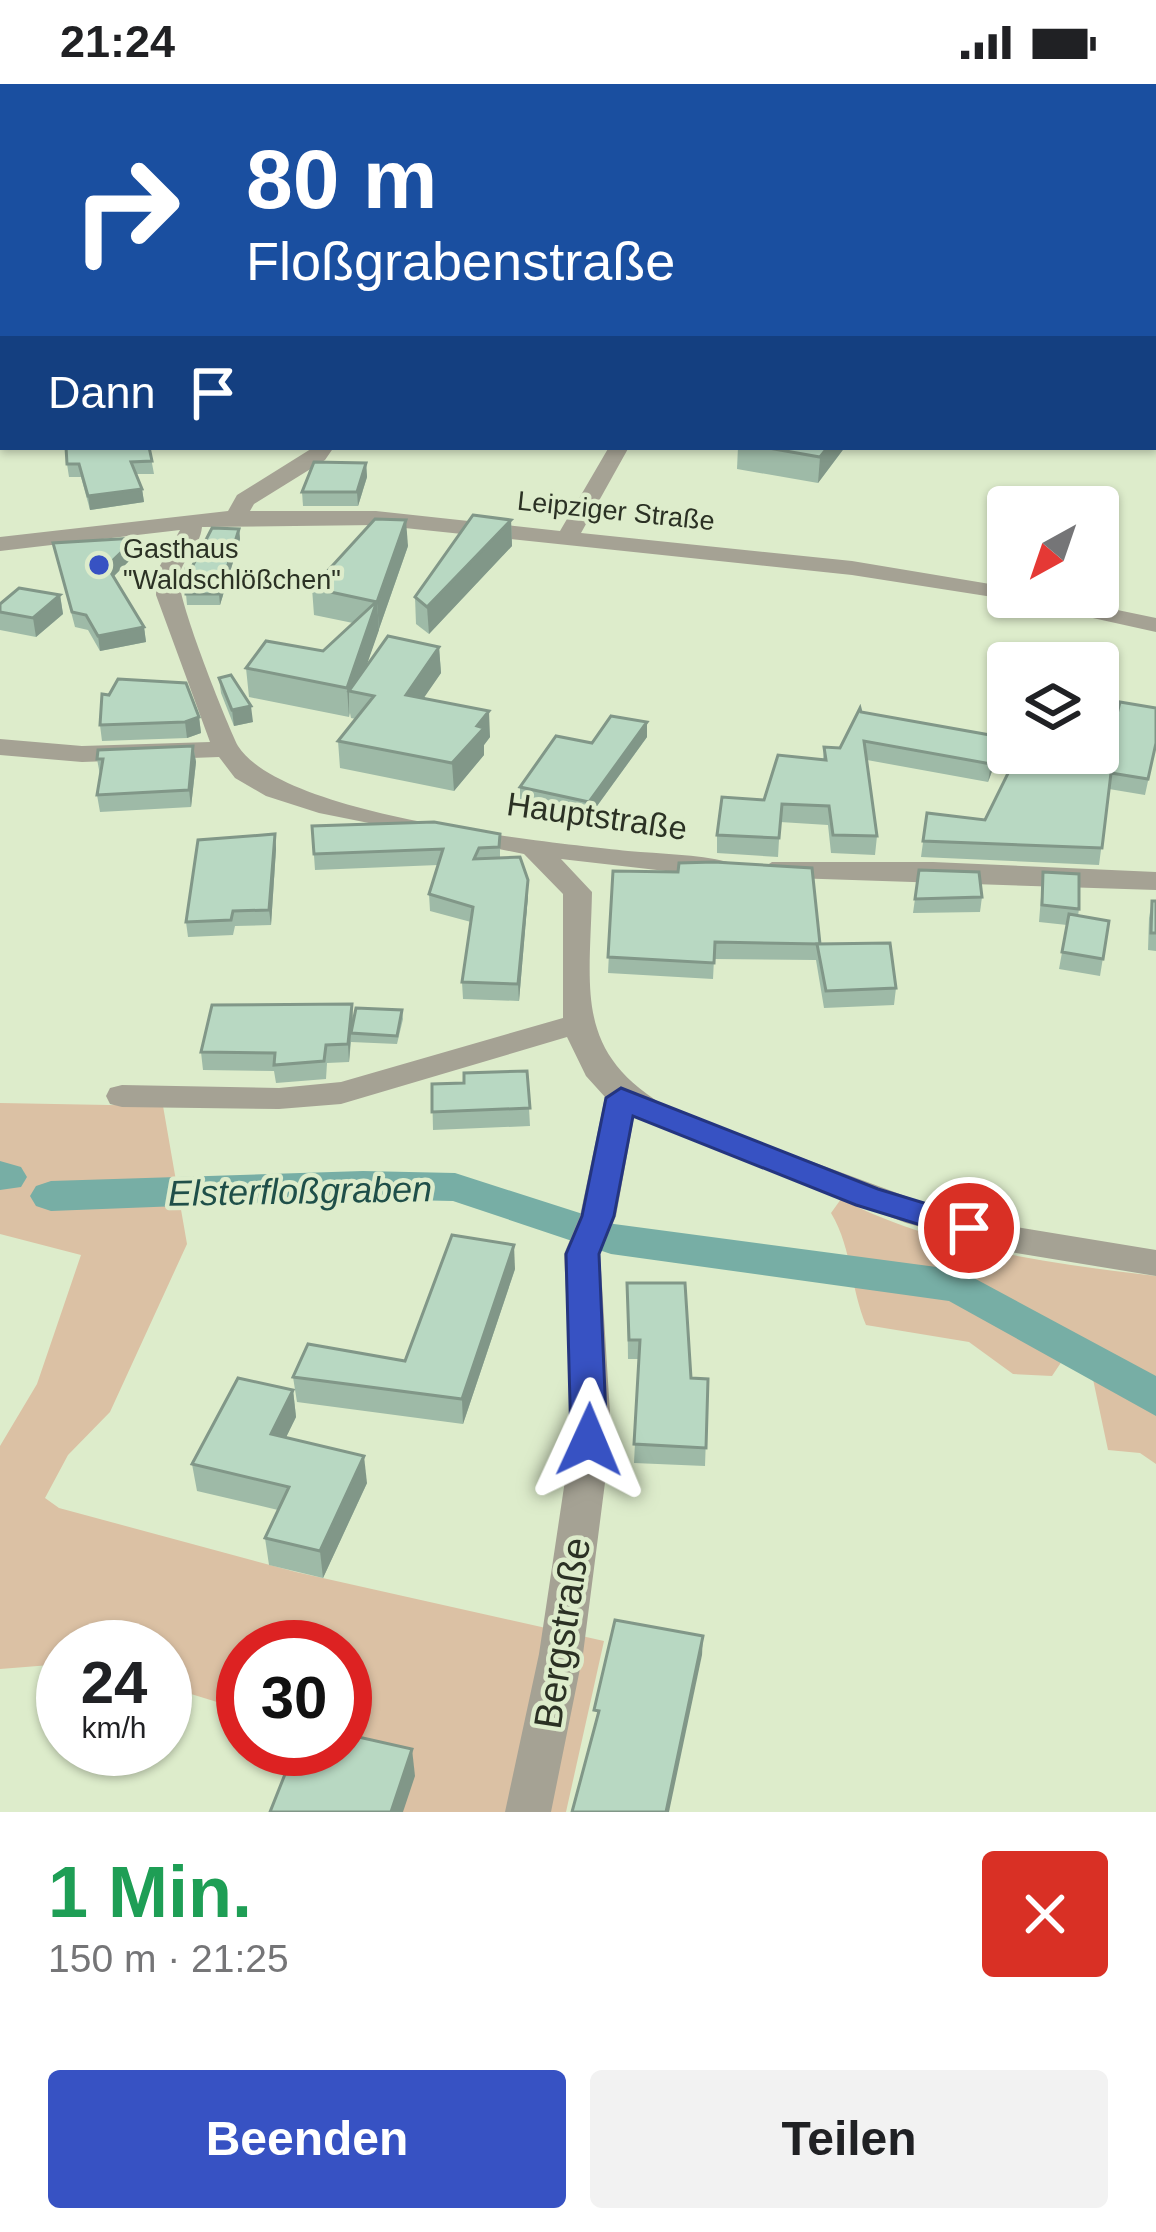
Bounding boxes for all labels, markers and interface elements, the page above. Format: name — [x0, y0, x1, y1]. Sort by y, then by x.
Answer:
text: 21:24 — [60, 16, 175, 67]
icon: right — [48, 132, 204, 288]
text: 80 m — [246, 132, 437, 226]
text: Floßgrabenstraße — [246, 231, 675, 291]
icon: arrive — [180, 360, 246, 426]
text: Dann — [48, 367, 156, 418]
street label: Leipziger Straße — [516, 486, 716, 536]
north arrow — [987, 486, 1119, 618]
map controls — [987, 486, 1119, 774]
place label: Gasthaus "Waldschlößchen" — [123, 534, 341, 595]
marker: Gasthaus "Waldschlößchen" — [86, 552, 112, 578]
button: layers — [987, 642, 1119, 774]
street label: Hauptstraße — [505, 785, 689, 847]
water label: Elsterfloßgraben — [168, 1168, 432, 1214]
pin — [918, 1177, 1020, 1279]
icon: arrive — [936, 1195, 1002, 1261]
position arrow — [526, 1377, 652, 1503]
street label: Bergstraße — [526, 1534, 598, 1732]
speed limit sign: 30 — [216, 1620, 372, 1776]
text: 24 — [81, 1649, 147, 1716]
text: km/h — [81, 1711, 147, 1744]
button: close — [982, 1851, 1108, 1977]
text: 1 Min. — [48, 1852, 252, 1932]
text: 150 m · 21:25 — [48, 1937, 289, 1980]
button: Beenden — [48, 2070, 566, 2208]
button: Teilen — [590, 2070, 1108, 2208]

